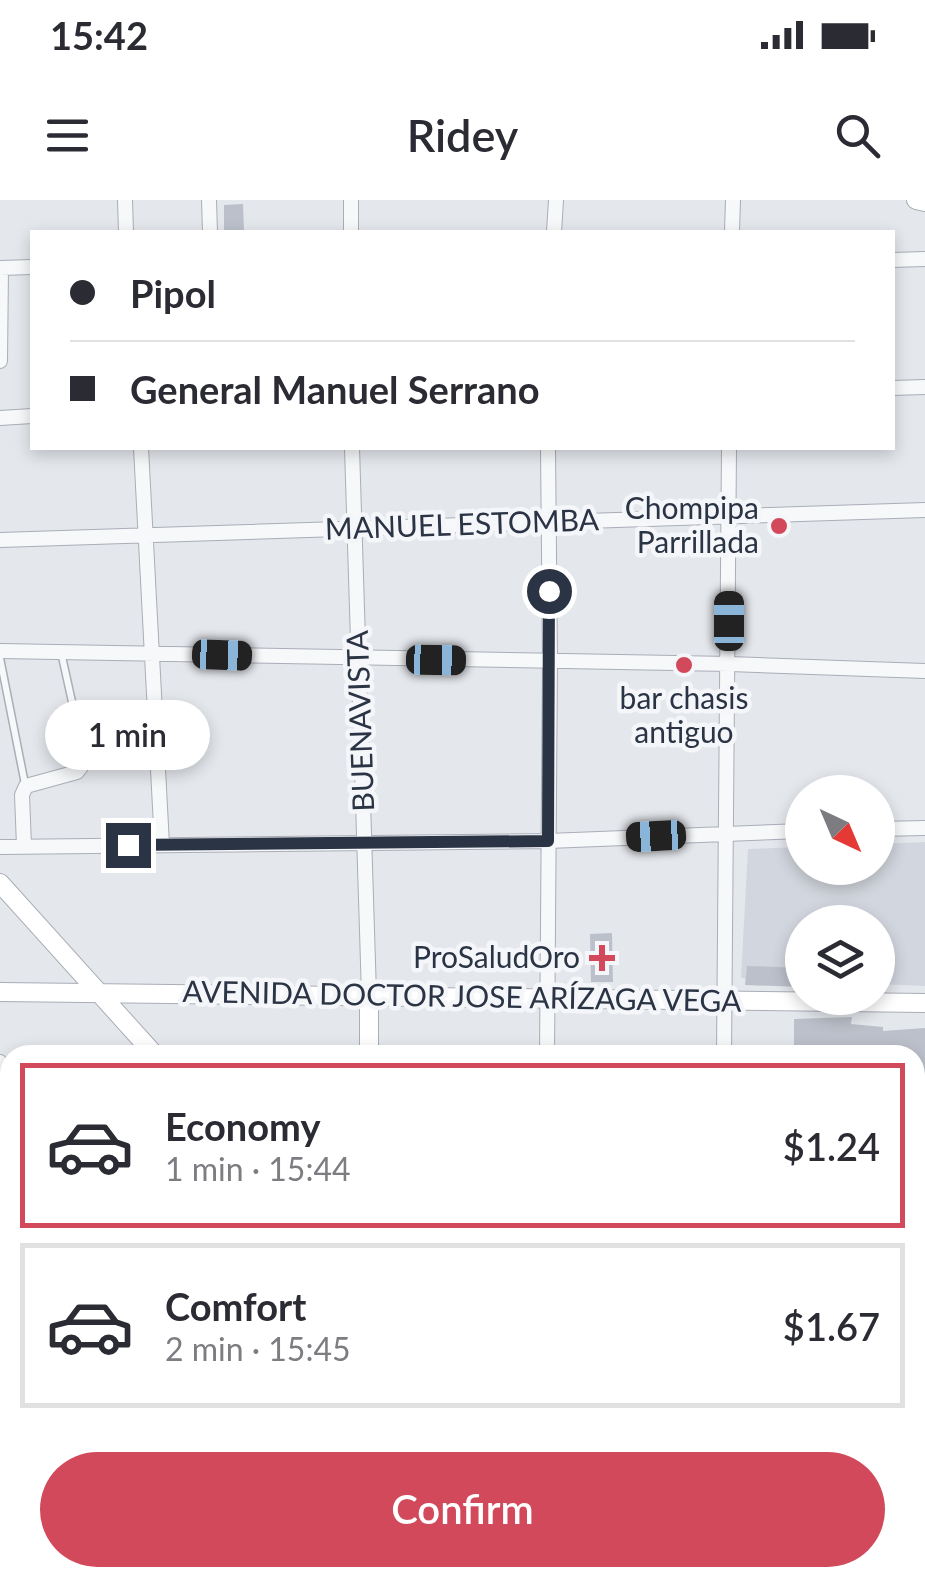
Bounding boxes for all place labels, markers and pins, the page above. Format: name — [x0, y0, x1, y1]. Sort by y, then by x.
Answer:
place label: Chompipa Parrillada — [625, 489, 759, 559]
marker: Chompipa Parrillada — [768, 515, 790, 537]
marker: bar chasis antiguo — [673, 654, 695, 676]
place label: bar chasis antiguo — [620, 679, 748, 749]
place label: ProSaludOro — [413, 938, 580, 974]
marker: ProSaludOro — [589, 945, 615, 971]

